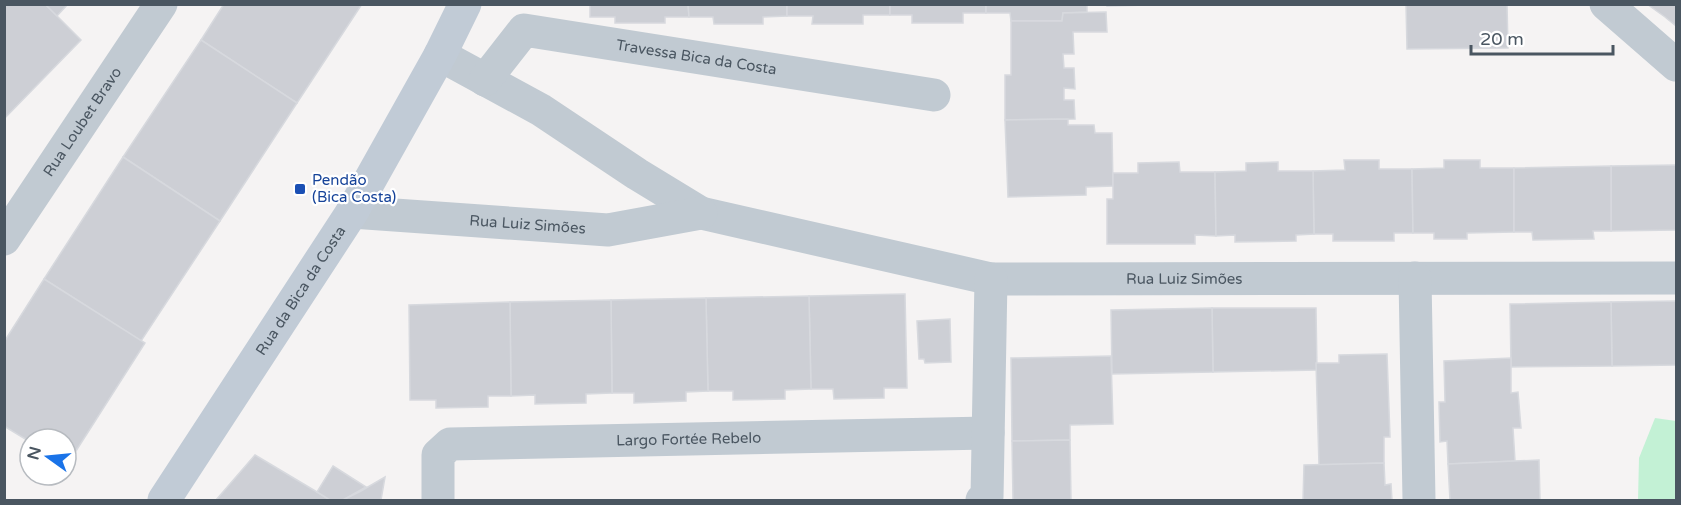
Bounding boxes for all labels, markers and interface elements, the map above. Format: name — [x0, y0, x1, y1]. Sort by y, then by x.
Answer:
scale bar — [1471, 18, 1614, 56]
text: 20 m — [1480, 28, 1524, 50]
street label: Travessa Bica da Costa — [615, 36, 778, 78]
street label: Rua Loubet Bravo — [39, 64, 125, 180]
place label: Pendão (Bica Costa) — [312, 171, 396, 206]
marker: Pendão (Bica Costa) — [293, 182, 307, 196]
street label: Rua Luiz Simões — [469, 211, 586, 237]
street label: Rua da Bica da Costa — [252, 223, 349, 359]
street label: Rua Luiz Simões — [1126, 270, 1243, 288]
north arrow — [18, 427, 78, 487]
street label: Largo Fortée Rebelo — [616, 429, 761, 450]
text: N — [23, 445, 46, 462]

